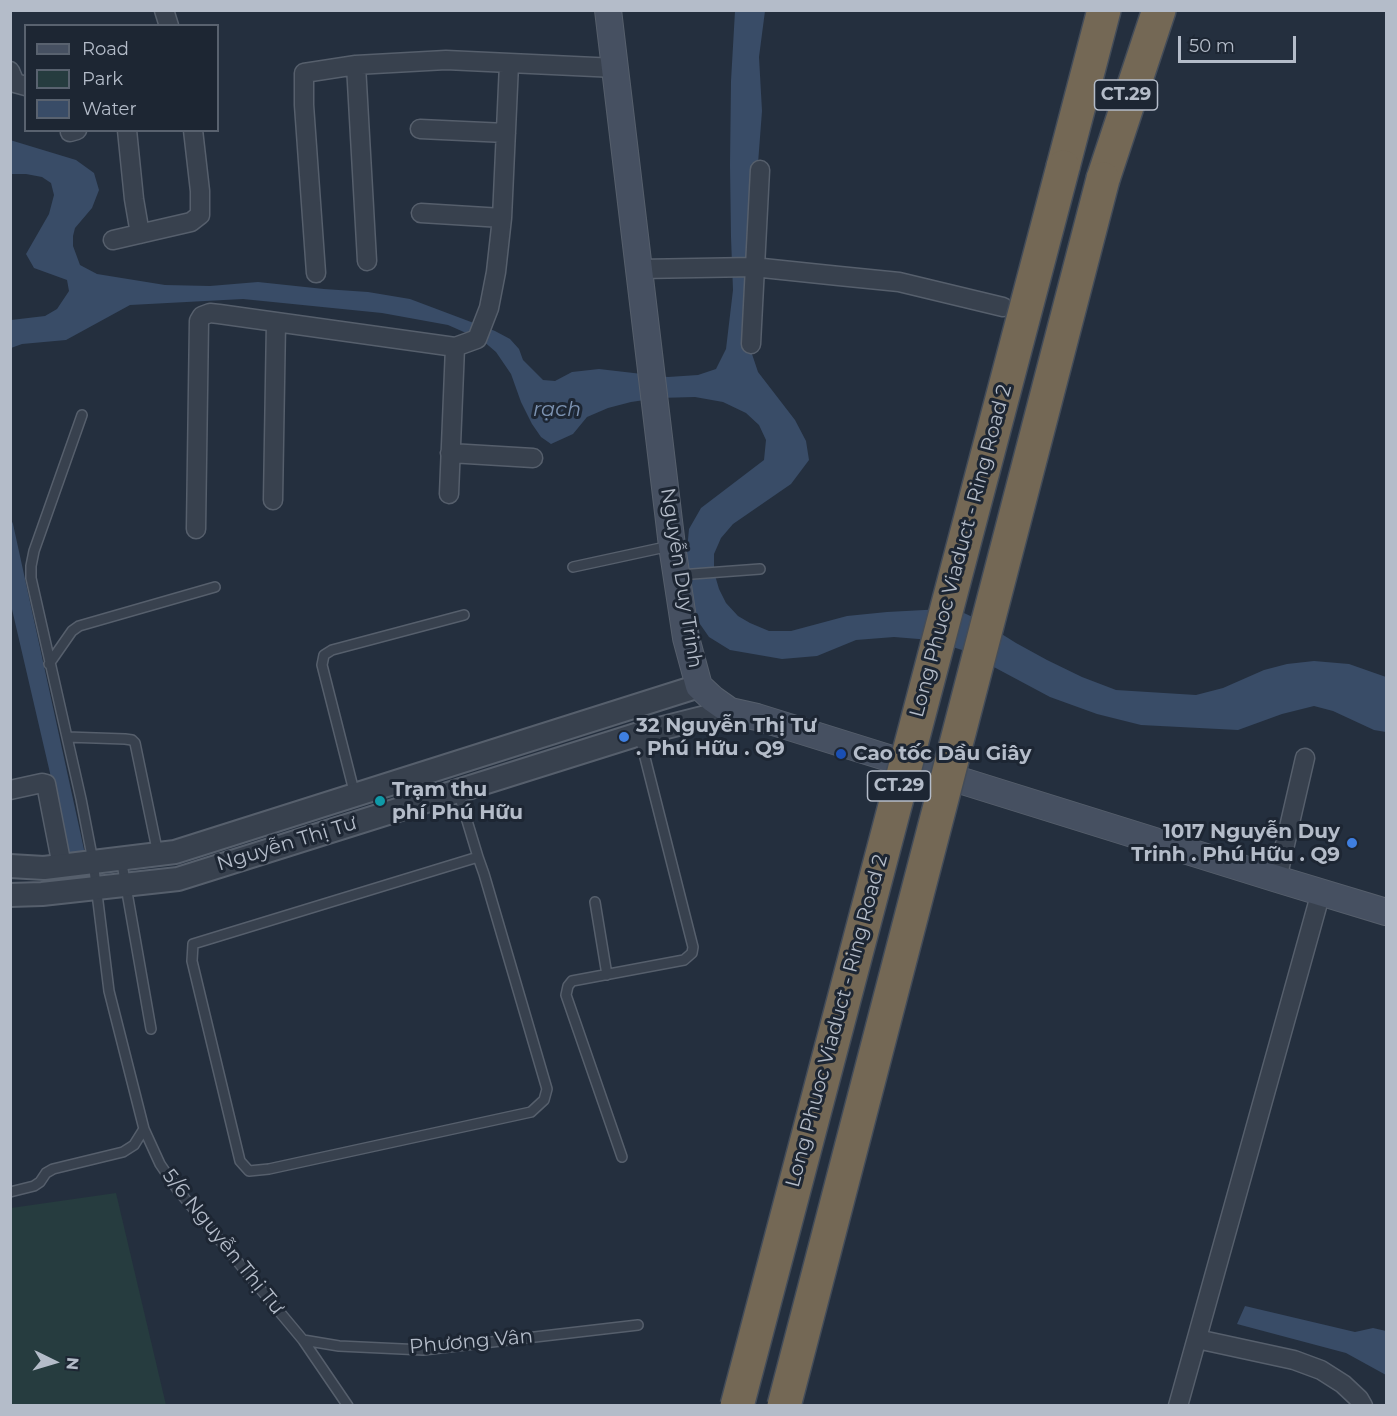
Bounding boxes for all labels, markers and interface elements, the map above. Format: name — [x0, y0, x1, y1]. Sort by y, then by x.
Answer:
legend — [24, 24, 219, 132]
scale bar — [1181, 24, 1300, 62]
text: 50 m — [1189, 35, 1235, 57]
text: Road — [82, 38, 129, 60]
text: Park — [82, 68, 123, 90]
road number: CT.29 — [1094, 80, 1158, 110]
text: Water — [82, 98, 137, 120]
street label: Long Phuoc Viaduct - Ring Road 2 — [905, 382, 1017, 720]
water label: rạch — [533, 397, 581, 423]
street label: Nguyễn Duy Trinh — [655, 486, 707, 670]
place label: 32 Nguyễn Thị Tư . Phú Hữu . Q9 — [636, 714, 817, 761]
marker: 32 Nguyễn Thị Tư . Phú Hữu . Q9 — [617, 730, 631, 744]
place label: Cao tốc Dầu Giây — [853, 742, 1031, 766]
marker: Cao tốc Dầu Giây — [834, 747, 848, 761]
road number: CT.29 — [868, 771, 930, 801]
place label: Trạm thu phí Phú Hữu — [392, 778, 523, 825]
marker: Trạm thu phí Phú Hữu — [373, 794, 387, 808]
street label: Nguyễn Thị Tư — [214, 811, 360, 877]
place label: 1017 Nguyễn Duy Trinh . Phú Hữu . Q9 — [1131, 820, 1340, 867]
marker: 1017 Nguyễn Duy Trinh . Phú Hữu . Q9 — [1345, 836, 1359, 850]
street label: Long Phuoc Viaduct - Ring Road 2 — [781, 852, 893, 1190]
street label: 5/6 Nguyễn Thị Tư — [157, 1164, 289, 1320]
street label: Phương Vân — [408, 1325, 534, 1359]
north arrow — [24, 1332, 84, 1392]
text: N — [62, 1356, 82, 1371]

